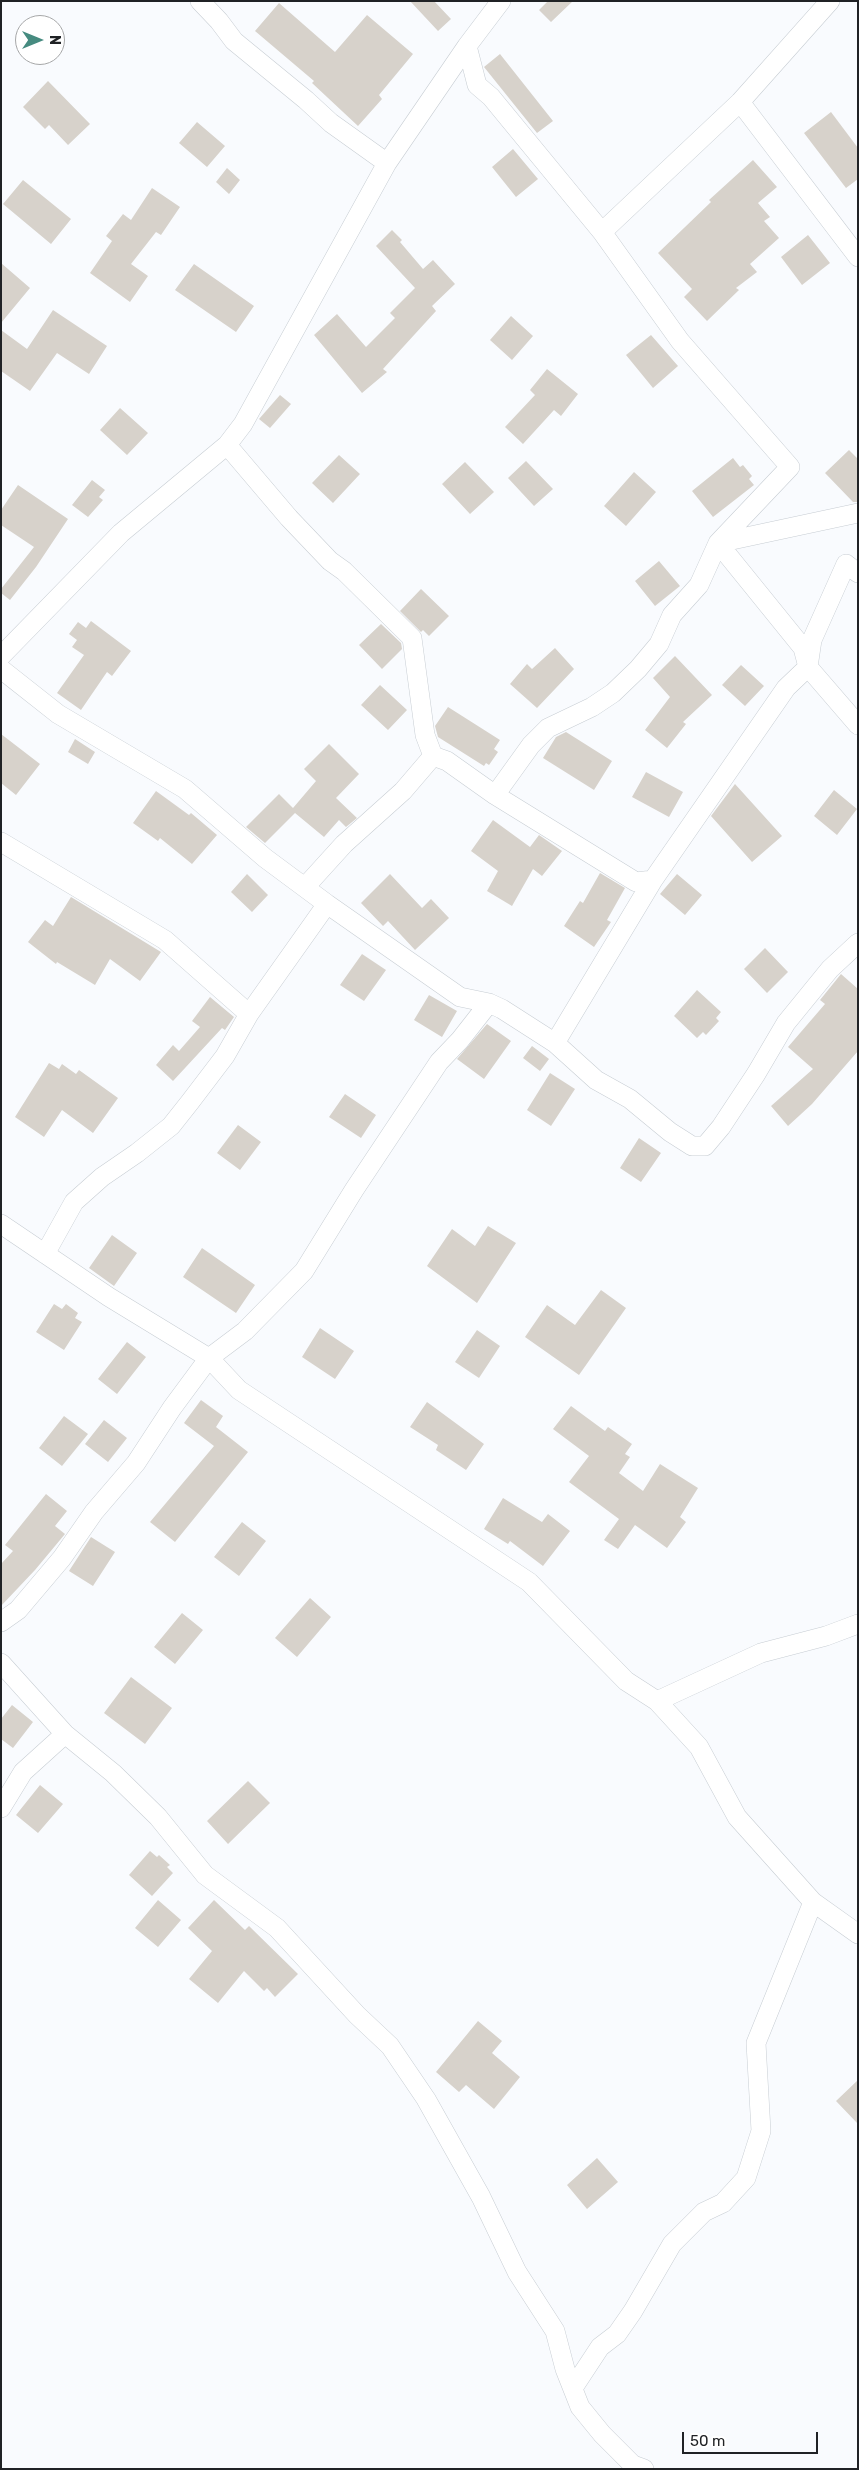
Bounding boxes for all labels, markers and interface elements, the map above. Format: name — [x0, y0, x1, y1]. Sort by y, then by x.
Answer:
north arrow — [15, 15, 65, 65]
text: N — [46, 35, 63, 45]
scale bar — [684, 2422, 820, 2454]
text: 50 m — [690, 2432, 725, 2450]

